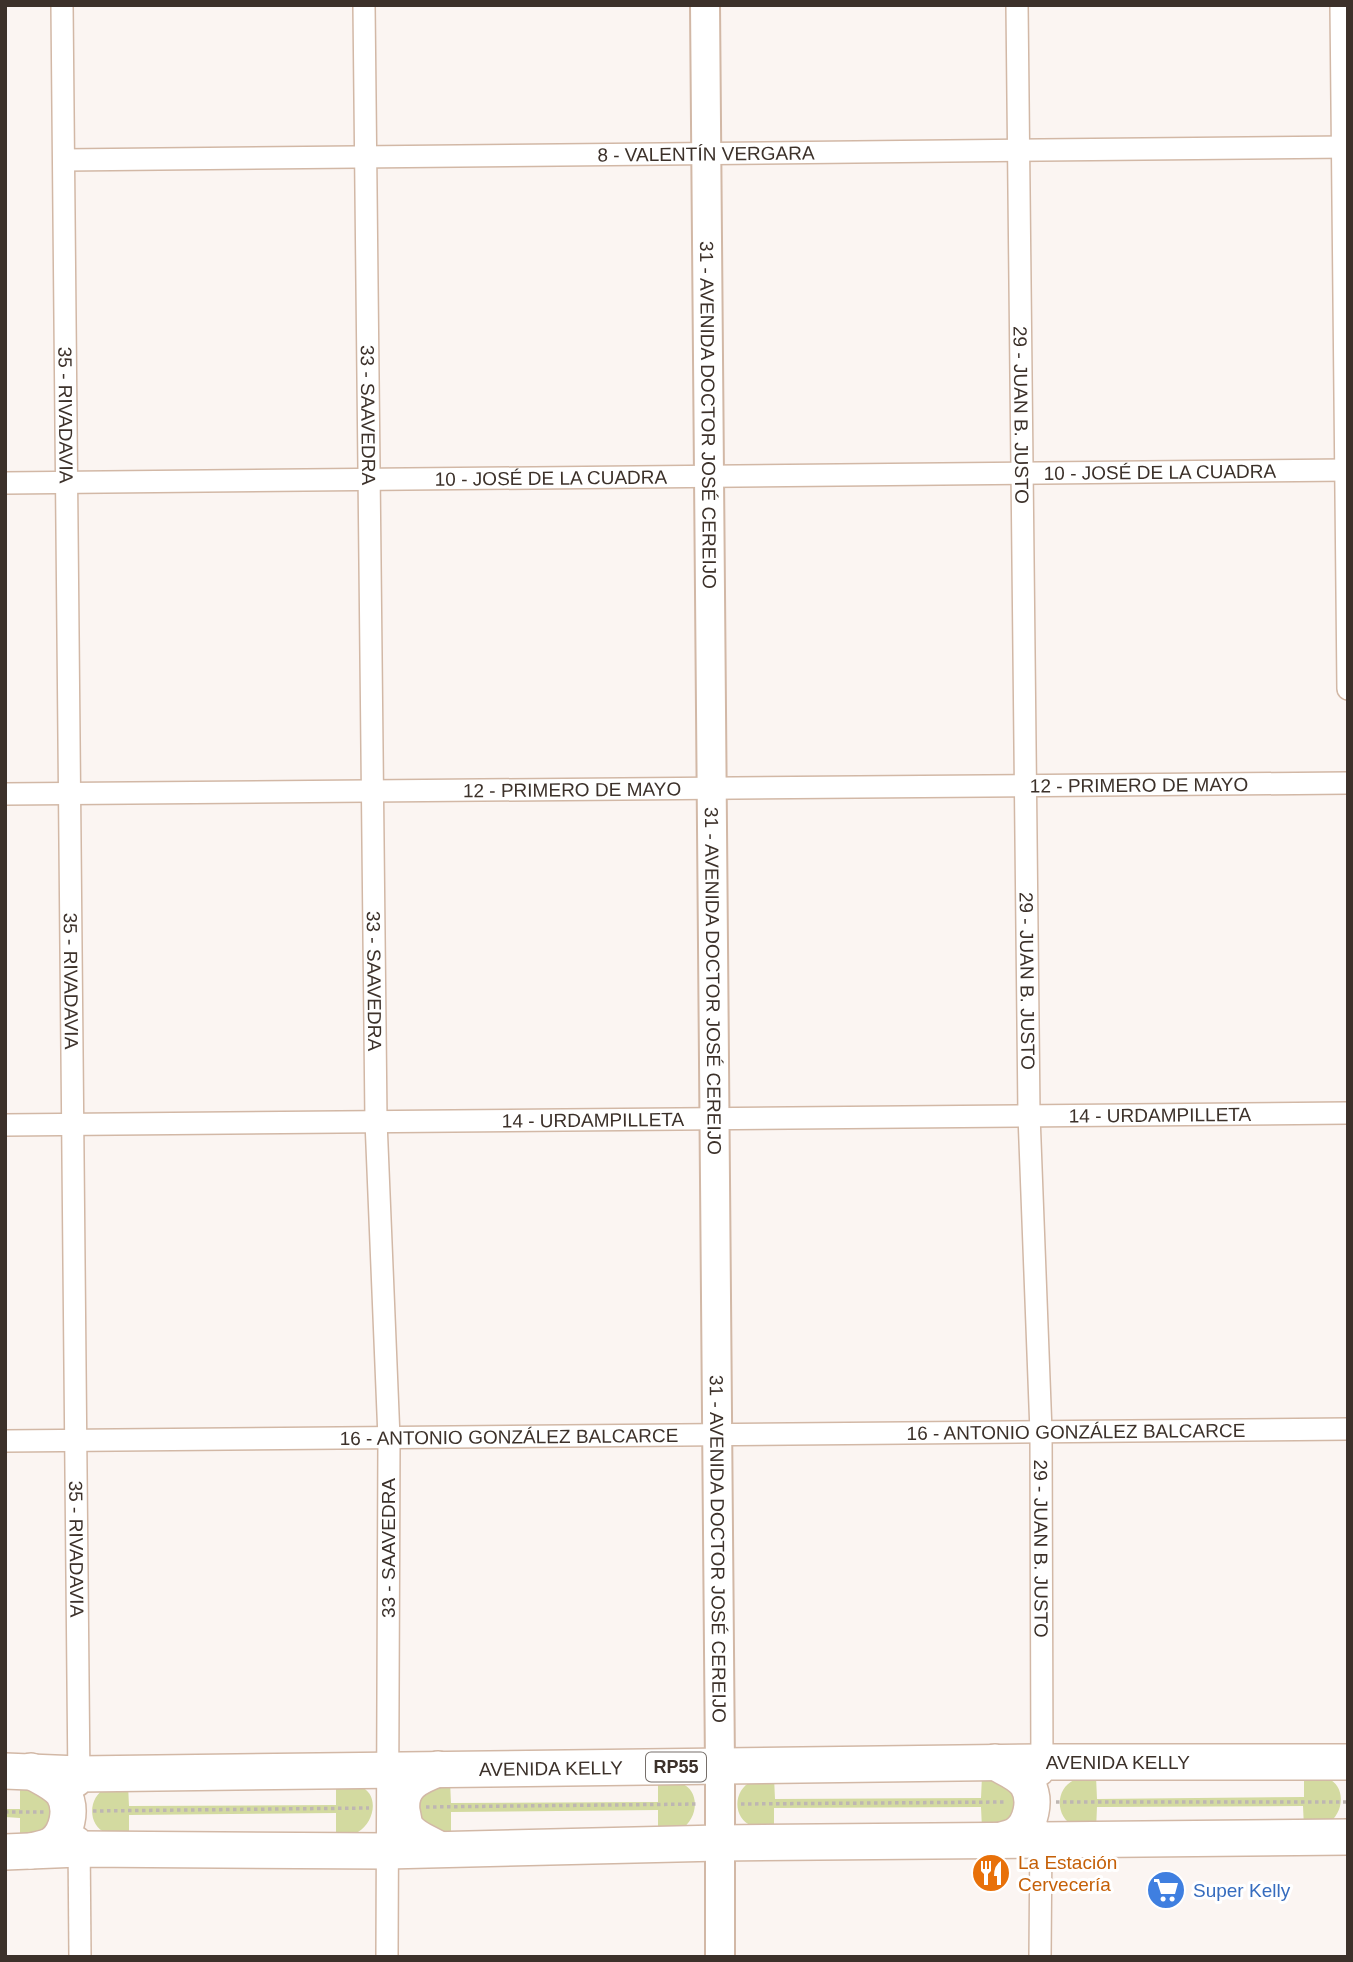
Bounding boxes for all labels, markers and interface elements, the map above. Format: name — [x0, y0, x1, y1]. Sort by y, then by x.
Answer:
street label: 8 - VALENTÍN VERGARA — [597, 142, 815, 165]
street label: 31 - AVENIDA DOCTOR JOSÉ CEREIJO — [697, 241, 720, 589]
street label: 29 - JUAN B. JUSTO — [1010, 326, 1033, 504]
street label: 33 - SAAVEDRA — [357, 345, 380, 486]
street label: 35 - RIVADAVIA — [55, 347, 77, 484]
street label: 10 - JOSÉ DE LA CUADRA — [1044, 460, 1277, 483]
street label: 10 - JOSÉ DE LA CUADRA — [435, 466, 668, 489]
street label: 12 - PRIMERO DE MAYO — [1030, 773, 1248, 796]
street label: 12 - PRIMERO DE MAYO — [463, 778, 681, 801]
street label: 31 - AVENIDA DOCTOR JOSÉ CEREIJO — [701, 807, 725, 1155]
street label: 29 - JUAN B. JUSTO — [1016, 892, 1039, 1070]
street label: 33 - SAAVEDRA — [363, 911, 386, 1051]
street label: 35 - RIVADAVIA — [60, 913, 82, 1050]
street label: 14 - URDAMPILLETA — [1069, 1103, 1252, 1126]
street label: 14 - URDAMPILLETA — [502, 1108, 685, 1131]
street label: 31 - AVENIDA DOCTOR JOSÉ CEREIJO — [706, 1375, 730, 1723]
street label: 16 - ANTONIO GONZÁLEZ BALCARCE — [906, 1419, 1245, 1443]
street label: 16 - ANTONIO GONZÁLEZ BALCARCE — [339, 1424, 678, 1449]
street label: 29 - JUAN B. JUSTO — [1031, 1460, 1052, 1638]
street label: 33 - SAAVEDRA — [378, 1478, 399, 1618]
street label: 35 - RIVADAVIA — [66, 1480, 88, 1618]
road number: RP55 — [646, 1752, 706, 1782]
street label: AVENIDA KELLY — [1046, 1752, 1190, 1773]
street label: AVENIDA KELLY — [479, 1757, 623, 1780]
restaurant icon: La Estación Cervecería — [970, 1852, 1012, 1894]
place label: La Estación Cervecería — [1018, 1852, 1117, 1895]
supermarket icon: Super Kelly — [1145, 1869, 1187, 1911]
place label: Super Kelly — [1193, 1880, 1291, 1901]

